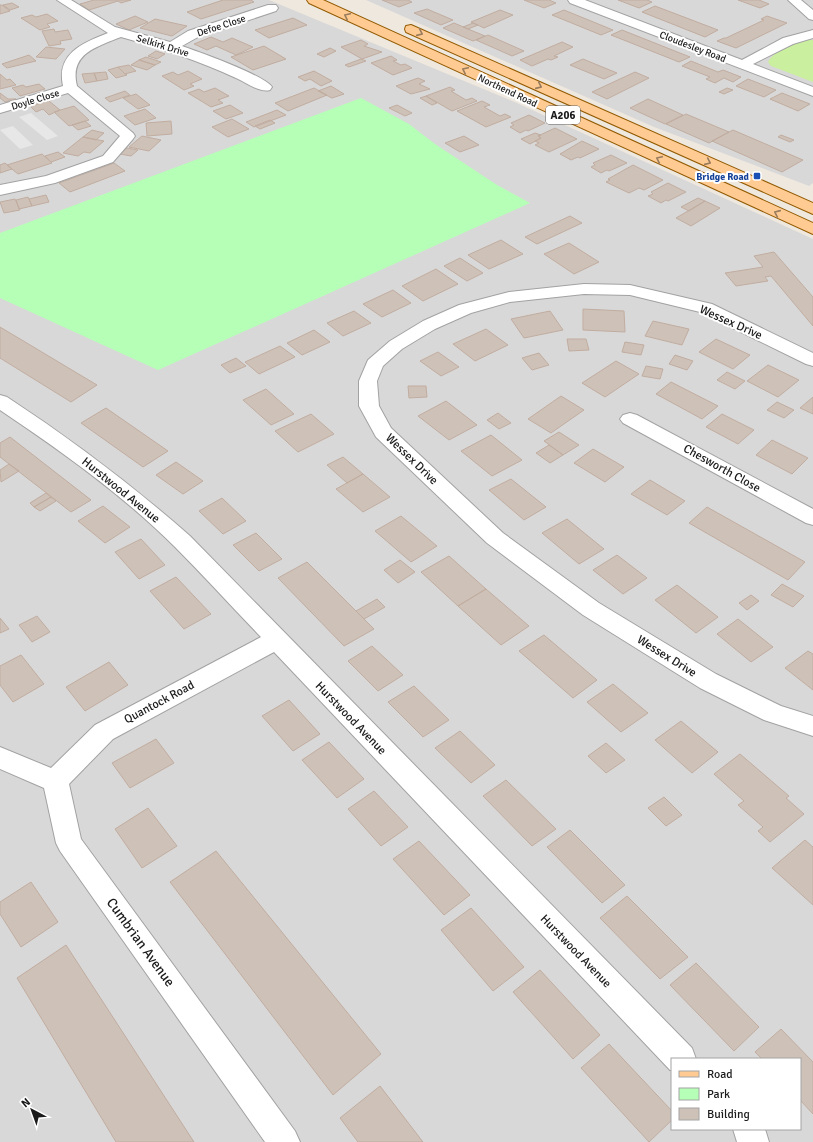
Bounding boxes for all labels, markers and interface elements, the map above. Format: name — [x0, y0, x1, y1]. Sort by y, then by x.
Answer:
street label: Defoe Close — [195, 12, 247, 39]
one-way arrow — [343, 12, 350, 20]
one-way arrow — [415, 28, 423, 36]
street label: Cloudesley Road — [658, 29, 728, 65]
street label: Selkirk Drive — [135, 32, 190, 60]
one-way arrow — [461, 67, 469, 75]
street label: Northend Road — [476, 72, 539, 110]
one-way arrow — [534, 81, 542, 89]
street label: Doyle Close — [10, 87, 61, 113]
road number: A206 — [546, 106, 580, 124]
one-way arrow — [656, 156, 664, 164]
one-way arrow — [704, 157, 712, 165]
place label: Bridge Road — [696, 171, 750, 183]
marker: Bridge Road — [752, 171, 762, 181]
one-way arrow — [774, 210, 782, 218]
street label: Wessex Drive — [697, 302, 765, 343]
street label: Wessex Drive — [382, 431, 441, 488]
street label: Chesworth Close — [681, 441, 763, 496]
street label: Hurstwood Avenue — [79, 454, 163, 526]
street label: Wessex Drive — [634, 632, 699, 681]
street label: Quantock Road — [122, 678, 197, 727]
street label: Hurstwood Avenue — [312, 679, 389, 758]
street label: Cumbrian Avenue — [103, 895, 178, 990]
street label: Hurstwood Avenue — [537, 912, 614, 991]
legend — [671, 1058, 801, 1130]
text: Road — [707, 1067, 733, 1082]
text: Park — [707, 1087, 730, 1102]
north arrow — [12, 1090, 52, 1130]
text: N — [19, 1095, 33, 1110]
text: Building — [707, 1107, 750, 1122]

